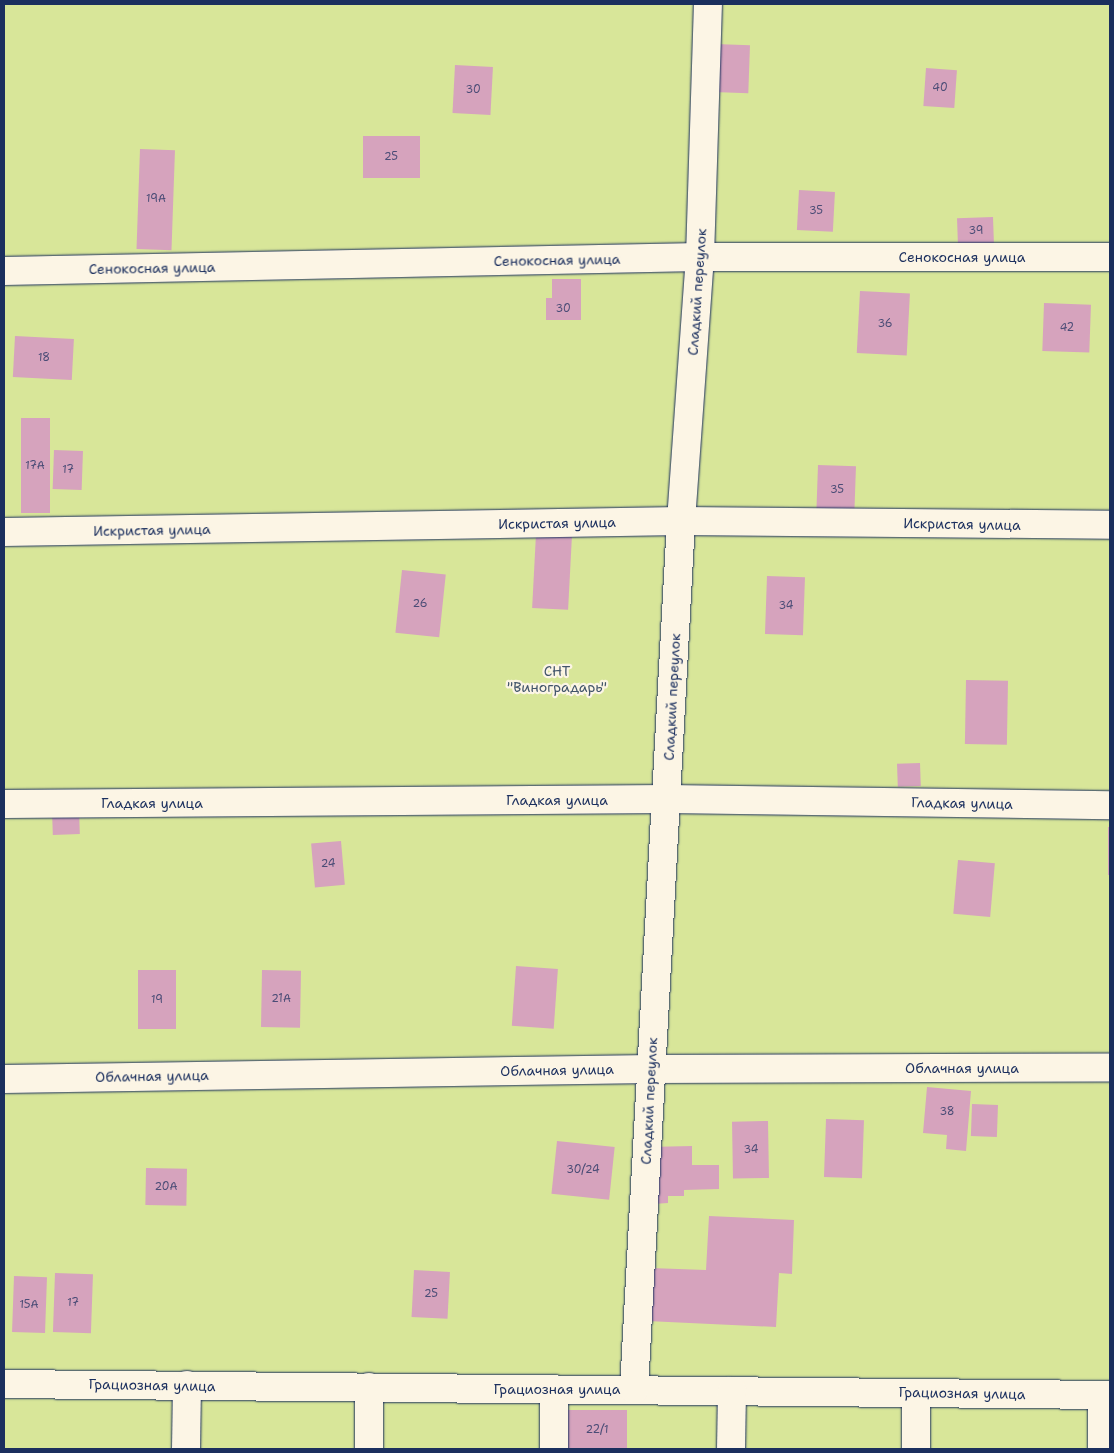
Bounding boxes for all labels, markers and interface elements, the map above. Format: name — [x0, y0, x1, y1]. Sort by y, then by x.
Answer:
house number: 40 — [932, 81, 948, 95]
house number: 30 — [465, 83, 481, 97]
house number: 25 — [384, 150, 398, 164]
house number: 19А — [146, 192, 166, 206]
house number: 35 — [809, 204, 823, 218]
house number: 39 — [969, 224, 983, 238]
street label: Сладкий переулок — [684, 228, 710, 356]
street label: Сенокосная улица — [899, 249, 1025, 265]
street label: Сенокосная улица — [493, 250, 621, 270]
street label: Сенокосная улица — [88, 258, 216, 278]
house number: 30 — [555, 302, 571, 316]
house number: 36 — [877, 317, 893, 331]
house number: 42 — [1060, 321, 1074, 335]
house number: 18 — [38, 351, 50, 365]
house number: 17А — [25, 459, 45, 473]
house number: 17 — [62, 463, 74, 477]
house number: 35 — [830, 483, 844, 497]
street label: Искристая улица — [498, 514, 616, 532]
street label: Искристая улица — [903, 515, 1021, 533]
street label: Искристая улица — [93, 521, 211, 539]
house number: 26 — [413, 597, 427, 611]
house number: 34 — [779, 599, 793, 613]
street label: Сладкий переулок — [660, 633, 684, 761]
park label: СНТ "Виноградарь" — [507, 663, 607, 696]
street label: Гладкая улица — [506, 792, 608, 808]
street label: Гладкая улица — [911, 794, 1013, 812]
street label: Гладкая улица — [101, 795, 203, 811]
house number: 24 — [321, 857, 335, 871]
house number: 21А — [271, 992, 291, 1006]
house number: 19 — [151, 993, 163, 1007]
street label: Сладкий переулок — [637, 1037, 661, 1165]
street label: Облачная улица — [905, 1060, 1019, 1076]
street label: Облачная улица — [500, 1061, 614, 1079]
street label: Облачная улица — [95, 1067, 209, 1085]
house number: 38 — [939, 1105, 955, 1119]
house number: 34 — [744, 1143, 758, 1157]
house number: 30/24 — [566, 1163, 600, 1177]
house number: 20А — [154, 1180, 178, 1194]
house number: 25 — [424, 1287, 438, 1301]
house number: 17 — [67, 1296, 79, 1310]
house number: 15А — [19, 1298, 39, 1312]
street label: Грациозная улица — [88, 1375, 216, 1395]
street label: Грациозная улица — [494, 1381, 620, 1397]
street label: Грациозная улица — [898, 1383, 1026, 1403]
house number: 22/1 — [585, 1423, 609, 1437]

